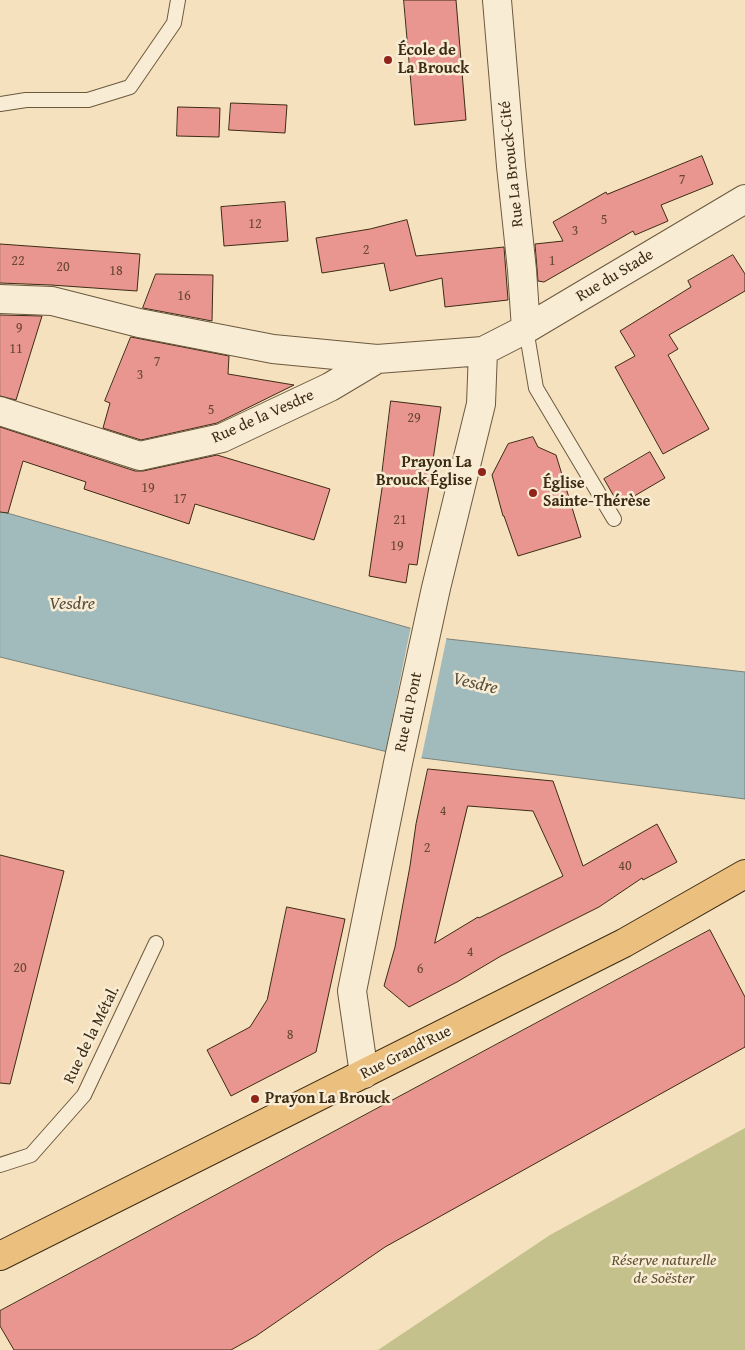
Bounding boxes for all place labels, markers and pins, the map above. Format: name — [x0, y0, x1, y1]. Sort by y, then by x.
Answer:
place label: École de La Brouck — [398, 41, 469, 79]
marker: École de La Brouck — [382, 54, 394, 66]
place label: Prayon La Brouck Église — [376, 453, 472, 491]
marker: Prayon La Brouck Église — [476, 466, 488, 478]
place label: Église Sainte-Thérèse — [543, 474, 650, 512]
marker: Église Sainte-Thérèse — [527, 487, 539, 499]
place label: Prayon La Brouck — [265, 1089, 390, 1109]
marker: Prayon La Brouck — [249, 1093, 261, 1105]

